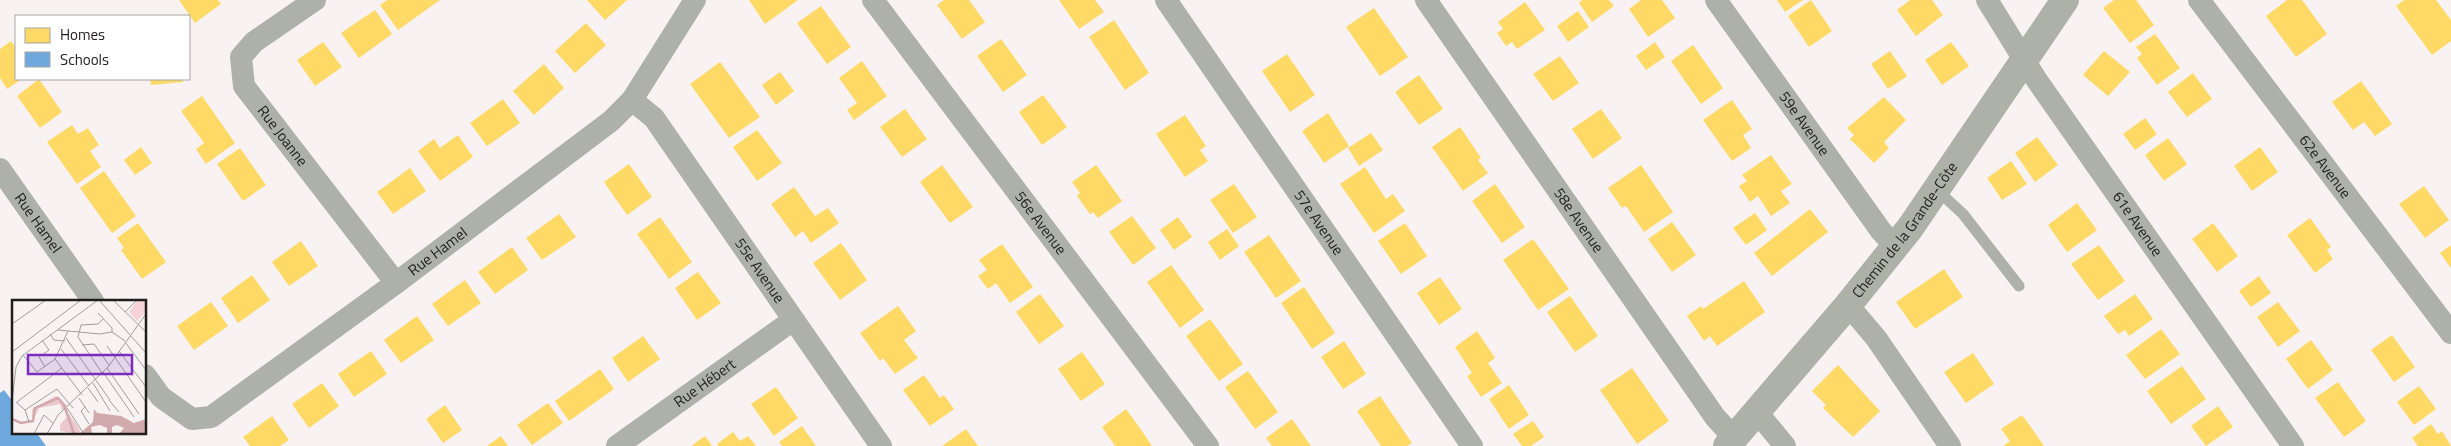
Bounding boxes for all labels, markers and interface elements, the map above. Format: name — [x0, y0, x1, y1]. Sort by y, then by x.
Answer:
legend — [15, 15, 190, 80]
text: Homes — [60, 23, 105, 46]
text: Schools — [60, 48, 109, 71]
street label: 59e Avenue — [1774, 86, 1836, 160]
street label: Rue Joanne — [252, 100, 314, 171]
street label: 62e Avenue — [2294, 130, 2357, 203]
street label: Chemin de la Grande-Côte — [1846, 157, 1963, 303]
street label: 58e Avenue — [1548, 183, 1610, 257]
street label: 57e Avenue — [1289, 185, 1350, 260]
street label: 56e Avenue — [1009, 186, 1073, 260]
street label: 61e Avenue — [2107, 187, 2169, 261]
street label: Rue Hamel — [9, 188, 68, 258]
street label: Rue Hamel — [403, 221, 472, 281]
street label: 55e Avenue — [729, 233, 791, 308]
inset map — [12, 300, 146, 434]
street label: Rue Hébert — [669, 352, 741, 413]

